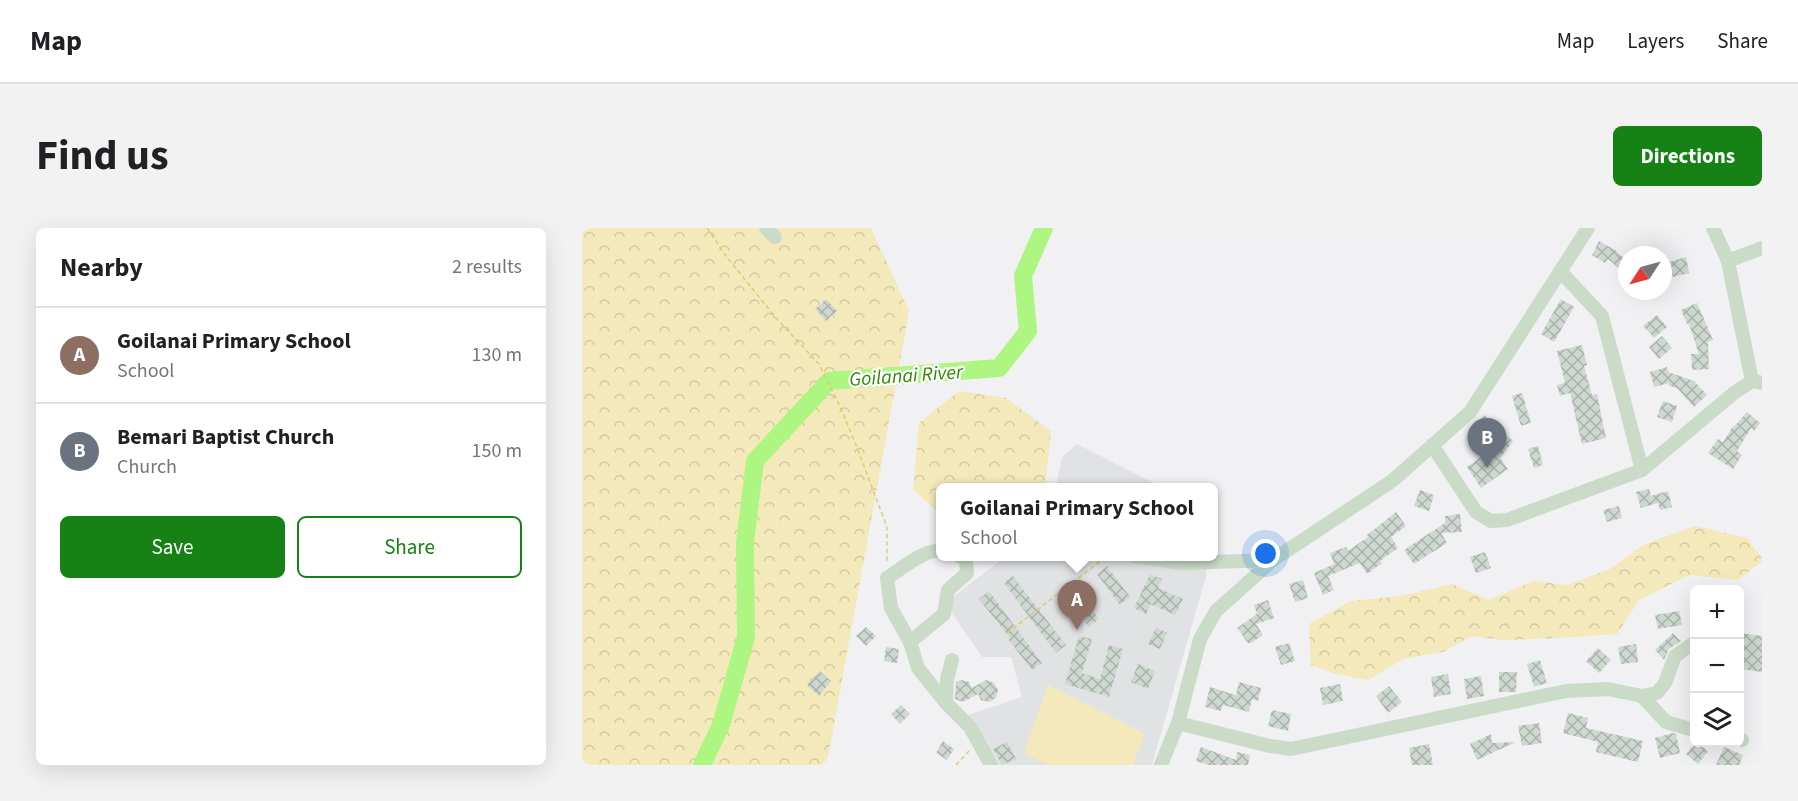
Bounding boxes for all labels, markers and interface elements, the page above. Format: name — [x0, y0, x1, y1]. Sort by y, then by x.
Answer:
text: Map — [30, 21, 82, 61]
text: Map — [1557, 26, 1594, 56]
text: Layers — [1627, 26, 1684, 56]
text: Share — [1717, 26, 1768, 56]
text: Find us — [36, 126, 169, 186]
button: Directions — [1613, 126, 1762, 186]
north arrow — [1618, 246, 1672, 300]
text: Nearby — [60, 249, 143, 286]
text: 2 results — [452, 253, 522, 281]
text: Goilanai Primary School — [117, 325, 351, 357]
text: A — [74, 341, 85, 369]
text: 130 m — [472, 341, 522, 369]
text: School — [117, 357, 174, 385]
water label: Goilanai River — [848, 358, 965, 394]
pin: B — [1468, 418, 1506, 468]
text: Bemari Baptist Church — [117, 421, 334, 453]
text: B — [73, 437, 86, 465]
text: 150 m — [472, 437, 522, 465]
text: Church — [117, 453, 177, 481]
popup — [936, 483, 1218, 561]
text: Goilanai Primary School — [960, 492, 1194, 524]
button: Save — [60, 516, 285, 578]
button: Share — [297, 516, 522, 578]
text: School — [960, 524, 1018, 552]
your location — [1251, 539, 1280, 568]
pin: A — [1058, 580, 1096, 630]
map controls — [1690, 585, 1744, 747]
button: + — [1690, 585, 1744, 639]
button: − — [1690, 639, 1744, 693]
button: layers — [1690, 693, 1744, 747]

